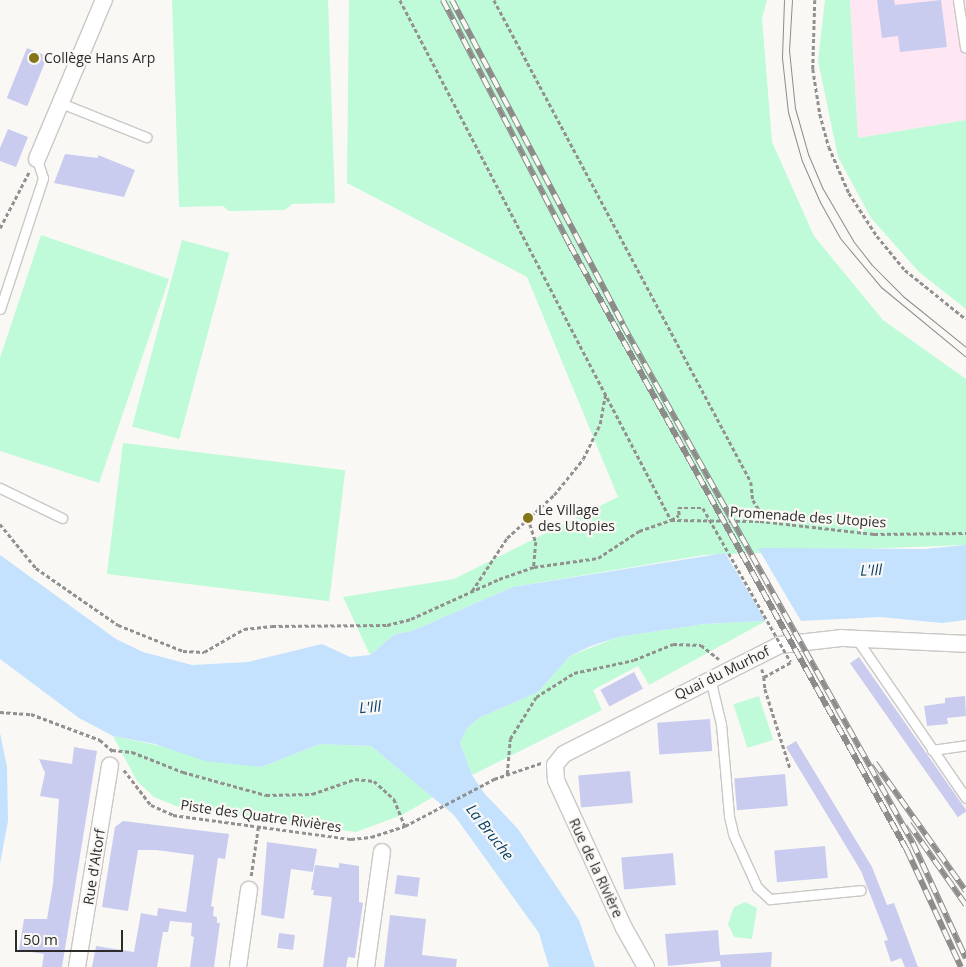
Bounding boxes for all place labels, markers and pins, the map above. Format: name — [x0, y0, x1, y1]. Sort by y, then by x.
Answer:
place label: Collège Hans Arp — [44, 50, 155, 66]
marker: Collège Hans Arp — [28, 52, 40, 64]
place label: Le Village des Utopies — [538, 502, 615, 534]
marker: Le Village des Utopies — [522, 512, 534, 524]

